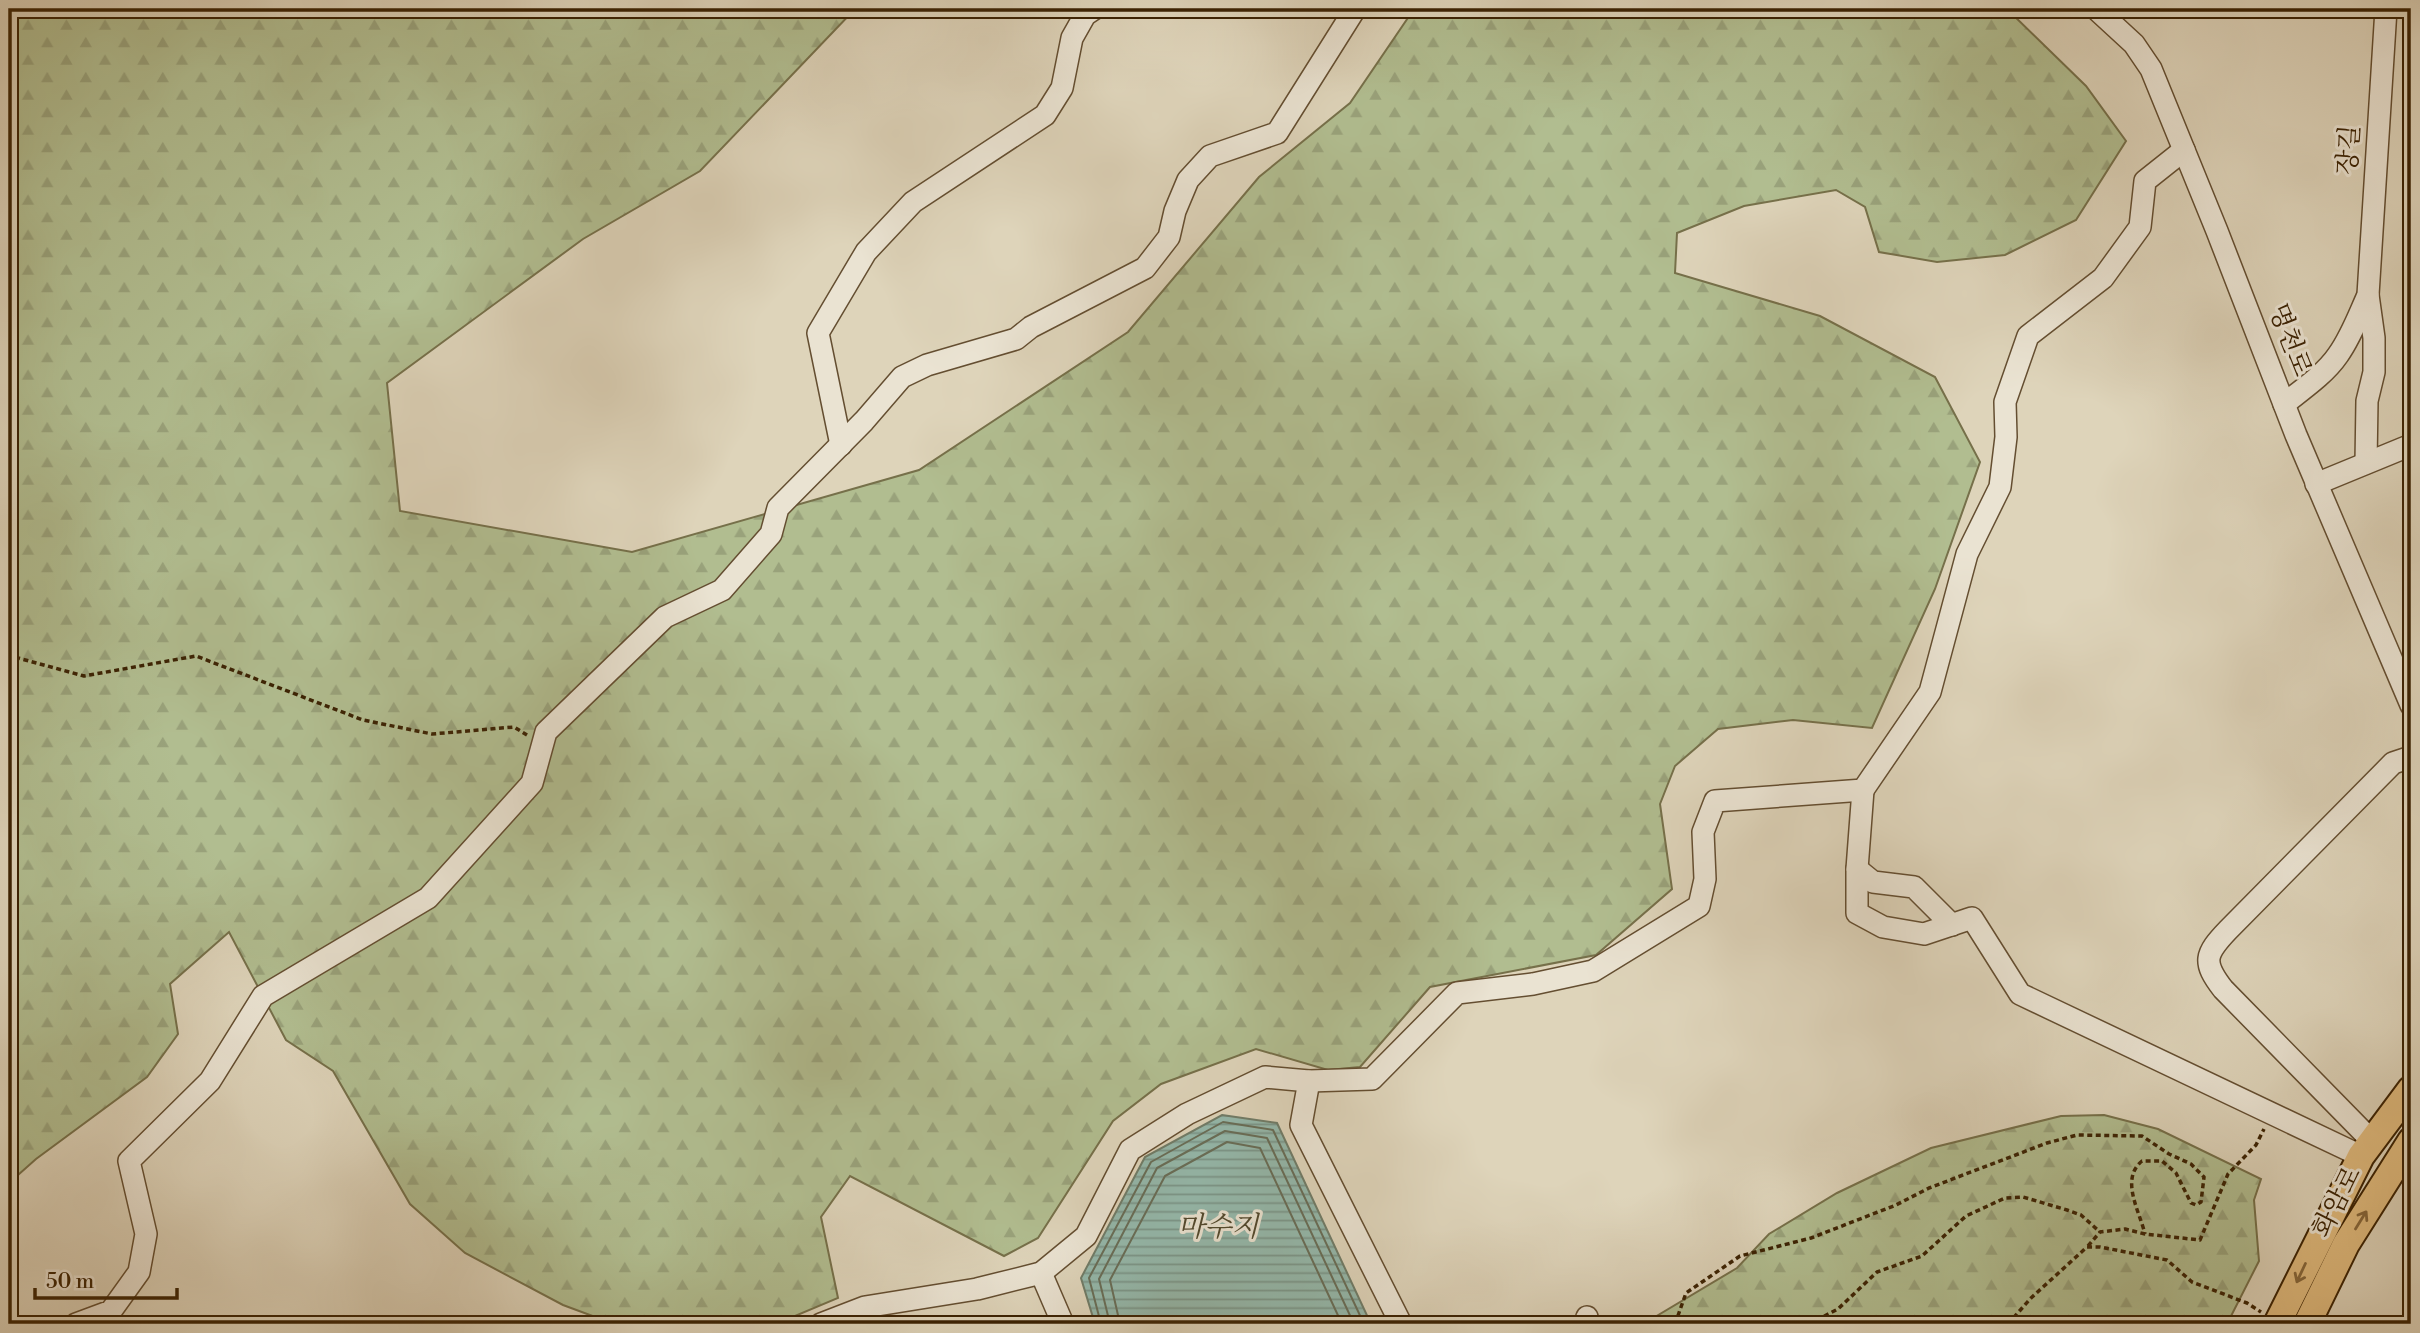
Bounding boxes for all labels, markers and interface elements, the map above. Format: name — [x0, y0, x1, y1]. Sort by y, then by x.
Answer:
street label: 장길 — [2331, 124, 2367, 176]
street label: 명천로 — [2262, 299, 2318, 381]
street label: 화암로 — [2306, 1161, 2368, 1243]
water label: 마수지 — [1177, 1210, 1261, 1245]
one-way arrow — [2354, 1211, 2368, 1231]
scale bar — [35, 1256, 177, 1300]
one-way arrow — [2294, 1262, 2307, 1283]
text: 50 m — [46, 1269, 94, 1295]

